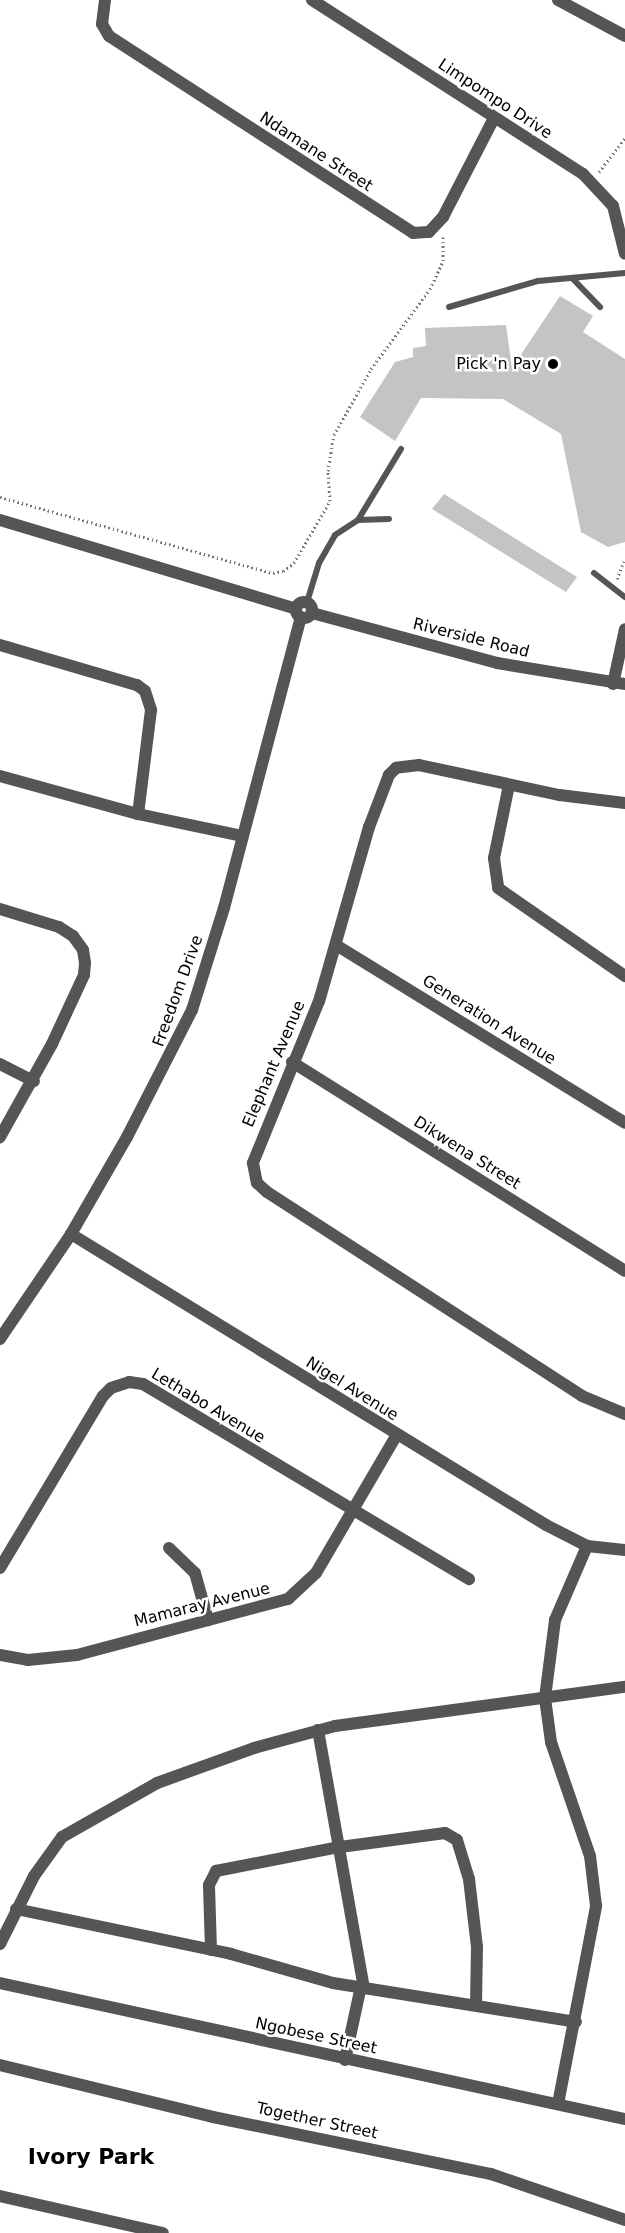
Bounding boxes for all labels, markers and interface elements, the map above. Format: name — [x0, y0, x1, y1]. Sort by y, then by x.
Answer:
street label: Limpompo Drive — [434, 55, 556, 143]
street label: Ndamane Street — [256, 108, 376, 196]
place label: Pick 'n Pay — [456, 354, 541, 374]
marker: Pick 'n Pay — [546, 357, 560, 371]
street label: Riverside Road — [411, 614, 531, 662]
street label: Freedom Drive — [149, 933, 207, 1049]
street label: Generation Avenue — [419, 971, 559, 1069]
street label: Elephant Avenue — [239, 998, 309, 1130]
street label: Dikwena Street — [410, 1112, 524, 1194]
street label: Nigel Avenue — [302, 1353, 402, 1425]
street label: Lethabo Avenue — [148, 1365, 268, 1447]
street label: Mamaray Avenue — [132, 1579, 272, 1631]
street label: Ngobese Street — [253, 2014, 379, 2058]
street label: Together Street — [255, 2099, 379, 2143]
district label: Ivory Park — [28, 2144, 154, 2170]

